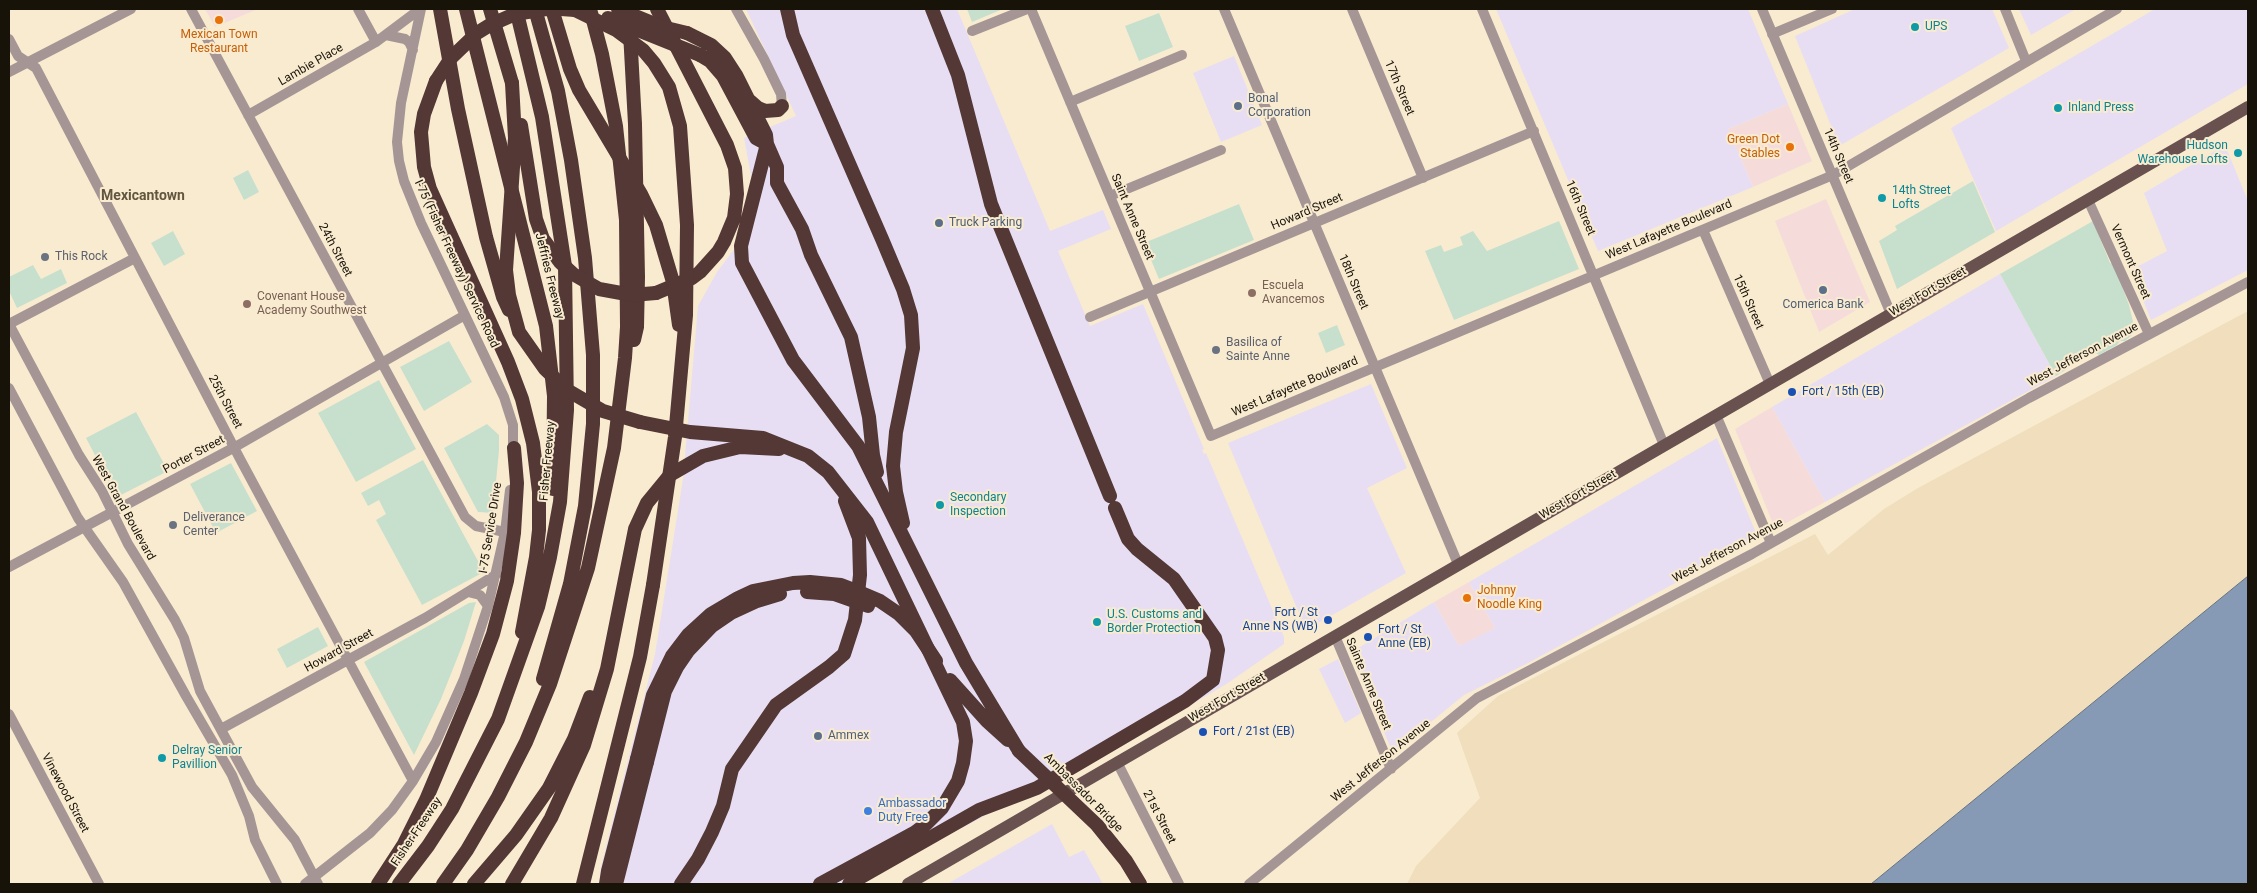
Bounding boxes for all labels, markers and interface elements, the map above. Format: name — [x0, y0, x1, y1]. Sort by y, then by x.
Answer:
marker: Mexican Town Restaurant — [213, 14, 225, 26]
place label: UPS — [1925, 20, 1947, 34]
marker: UPS — [1909, 21, 1921, 33]
place label: Mexican Town Restaurant — [180, 28, 258, 56]
street label: Lambie Place — [276, 41, 346, 89]
street label: 17th Street — [1381, 58, 1417, 118]
place label: Bonal Corporation — [1248, 92, 1311, 120]
marker: Bonal Corporation — [1232, 100, 1244, 112]
place label: Inland Press — [2068, 101, 2134, 115]
marker: Inland Press — [2052, 102, 2064, 114]
street label: 14th Street — [1820, 126, 1856, 186]
place label: Green Dot Stables — [1727, 133, 1780, 161]
place label: Hudson Warehouse Lofts — [2138, 139, 2228, 167]
marker: Green Dot Stables — [1784, 141, 1796, 153]
marker: Hudson Warehouse Lofts — [2232, 147, 2244, 159]
street label: Saint Anne Street — [1107, 172, 1157, 262]
street label: I-75 (Fisher Freeway) Service Road — [411, 178, 501, 350]
street label: 16th Street — [1562, 178, 1598, 238]
place label: 14th Street Lofts — [1892, 184, 1951, 212]
district label: Mexicantown — [101, 188, 185, 204]
street label: Howard Street — [1269, 190, 1345, 234]
marker: 14th Street Lofts — [1876, 192, 1888, 204]
street label: West Lafayette Boulevard — [1604, 197, 1734, 263]
place label: Truck Parking — [949, 216, 1022, 230]
marker: Truck Parking — [933, 217, 945, 229]
street label: 24th Street — [315, 221, 355, 279]
street label: Vermont Street — [2107, 222, 2153, 302]
street label: Jeffries Freeway — [531, 231, 567, 321]
place label: This Rock — [55, 250, 107, 264]
marker: This Rock — [39, 251, 51, 263]
street label: 18th Street — [1335, 252, 1371, 312]
street label: West Fort Street — [1887, 264, 1969, 320]
street label: 15th Street — [1729, 272, 1767, 332]
place label: Escuela Avancemos — [1262, 279, 1325, 307]
marker: Comerica Bank — [1817, 284, 1829, 296]
marker: Escuela Avancemos — [1246, 287, 1258, 299]
place label: Covenant House Academy Southwest — [257, 290, 367, 318]
marker: Covenant House Academy Southwest — [241, 298, 253, 310]
place label: Comerica Bank — [1782, 298, 1864, 312]
street label: West Jefferson Avenue — [2025, 320, 2141, 390]
place label: Basilica of Sainte Anne — [1226, 336, 1290, 364]
marker: Basilica of Sainte Anne — [1210, 344, 1222, 356]
street label: West Lafayette Boulevard — [1230, 354, 1360, 420]
street label: 25th Street — [205, 373, 245, 431]
place label: Fort / 15th (EB) — [1802, 385, 1884, 399]
marker: Fort / 15th (EB) — [1786, 386, 1798, 398]
street label: Fisher Freeway — [537, 420, 559, 502]
street label: Porter Street — [161, 433, 227, 477]
street label: West Grand Boulevard — [88, 453, 158, 563]
street label: West Fort Street — [1537, 467, 1619, 523]
street label: I-75 Service Drive — [477, 481, 505, 575]
place label: Secondary Inspection — [950, 491, 1006, 519]
marker: Secondary Inspection — [934, 499, 946, 511]
place label: Deliverance Center — [183, 511, 245, 539]
street label: West Jefferson Avenue — [1670, 516, 1786, 586]
marker: Deliverance Center — [167, 519, 179, 531]
place label: Johnny Noodle King — [1477, 584, 1542, 612]
marker: Johnny Noodle King — [1461, 592, 1473, 604]
place label: Fort / St Anne NS (WB) — [1242, 606, 1318, 634]
place label: U.S. Customs and Border Protection — [1107, 608, 1202, 636]
marker: Fort / St Anne NS (WB) — [1322, 614, 1334, 626]
marker: U.S. Customs and Border Protection — [1091, 616, 1103, 628]
place label: Fort / St Anne (EB) — [1378, 623, 1431, 651]
street label: Howard Street — [302, 626, 376, 676]
marker: Fort / St Anne (EB) — [1362, 631, 1374, 643]
street label: Sainte Anne Street — [1342, 636, 1394, 732]
street label: West Fort Street — [1186, 670, 1268, 726]
street label: West Jefferson Avenue — [1329, 717, 1433, 805]
place label: Fort / 21st (EB) — [1213, 725, 1295, 739]
marker: Fort / 21st (EB) — [1197, 726, 1209, 738]
place label: Ammex — [828, 729, 869, 743]
marker: Ammex — [812, 730, 824, 742]
place label: Delray Senior Pavillion — [172, 744, 242, 772]
street label: Vinewood Street — [38, 751, 92, 835]
street label: Ambassador Bridge — [1041, 751, 1125, 835]
marker: Delray Senior Pavillion — [156, 752, 168, 764]
street label: 21st Street — [1139, 788, 1179, 846]
street label: Fisher Freeway — [389, 795, 445, 869]
place label: Ambassador Duty Free — [878, 797, 946, 825]
marker: Ambassador Duty Free — [862, 805, 874, 817]

